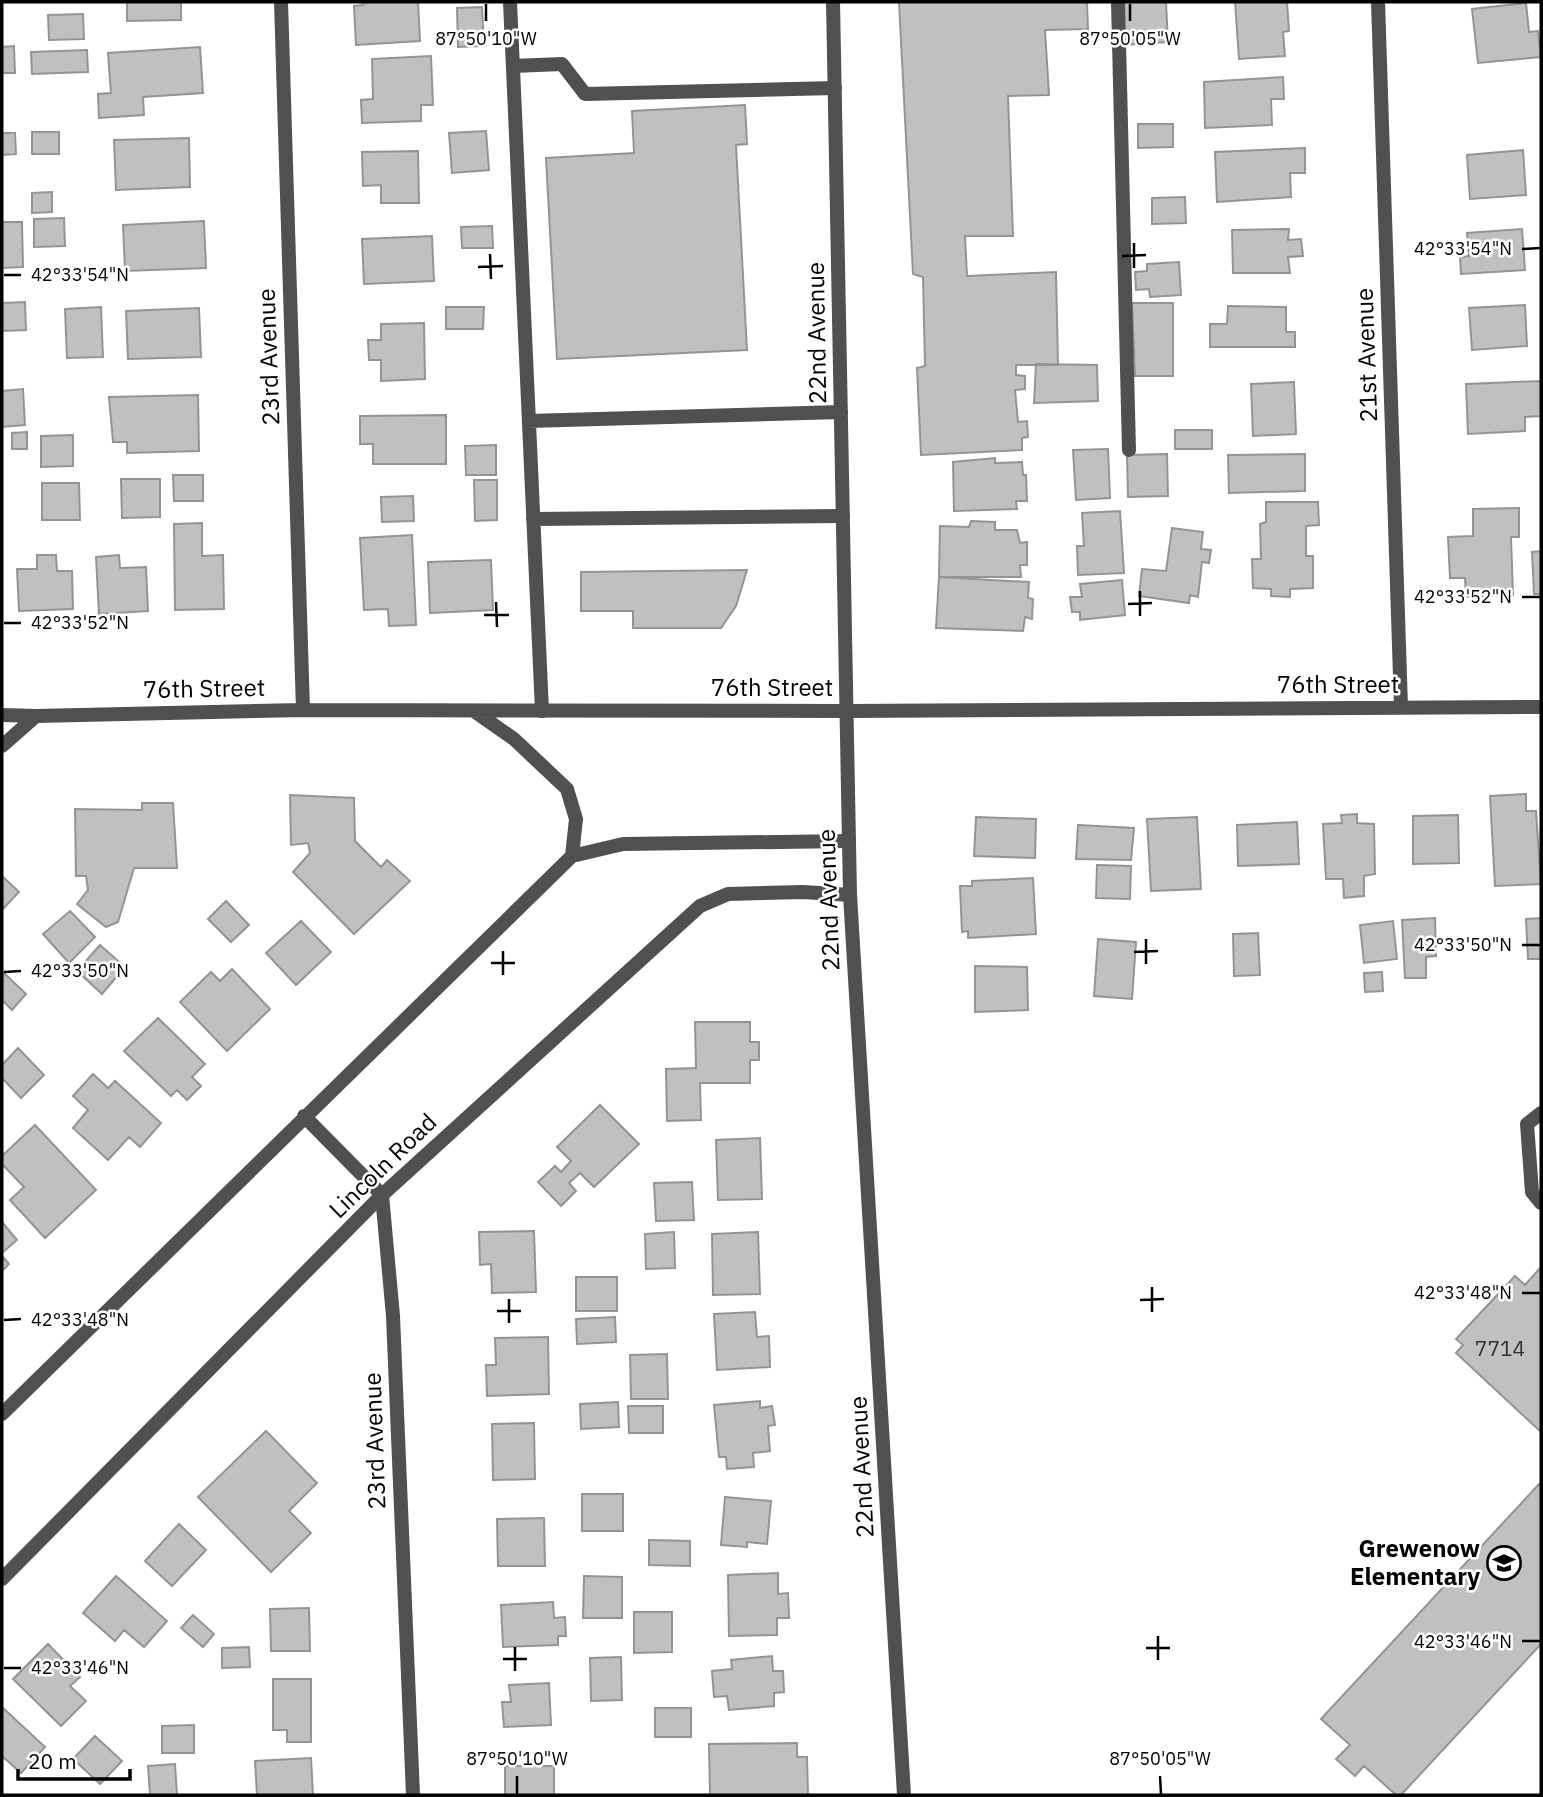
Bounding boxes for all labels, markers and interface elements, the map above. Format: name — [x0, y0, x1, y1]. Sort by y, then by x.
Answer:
text: 87°50'10"W — [435, 27, 537, 50]
text: 87°50'05"W — [1079, 27, 1181, 50]
text: 42°33'54"N — [1414, 237, 1512, 260]
street label: 22nd Avenue — [799, 262, 833, 404]
text: 42°33'54"N — [31, 263, 129, 286]
street label: 21st Avenue — [1348, 287, 1384, 423]
street label: 23rd Avenue — [250, 288, 286, 426]
text: 42°33'52"N — [1414, 585, 1512, 608]
text: 42°33'52"N — [31, 611, 129, 634]
street label: 76th Street — [1277, 668, 1399, 700]
street label: 76th Street — [143, 671, 265, 705]
street label: 76th Street — [711, 671, 833, 703]
street label: 22nd Avenue — [810, 828, 846, 972]
text: 42°33'50"N — [1414, 933, 1512, 956]
text: 42°33'50"N — [31, 959, 129, 982]
street label: Lincoln Road — [322, 1106, 443, 1225]
text: 42°33'48"N — [1414, 1281, 1512, 1304]
text: 42°33'48"N — [31, 1308, 129, 1331]
house number: 7714 — [1475, 1334, 1525, 1362]
street label: 23rd Avenue — [356, 1372, 392, 1510]
street label: 22nd Avenue — [841, 1395, 881, 1539]
place label: Grewenow Elementary — [1350, 1532, 1480, 1592]
school or university icon: Grewenow Elementary — [1485, 1544, 1523, 1582]
text: 42°33'46"N — [1414, 1630, 1512, 1653]
text: 42°33'46"N — [31, 1656, 129, 1679]
scale bar — [18, 1738, 130, 1782]
text: 20 m — [28, 1747, 77, 1775]
text: 87°50'10"W — [466, 1747, 568, 1770]
text: 87°50'05"W — [1109, 1747, 1211, 1770]

